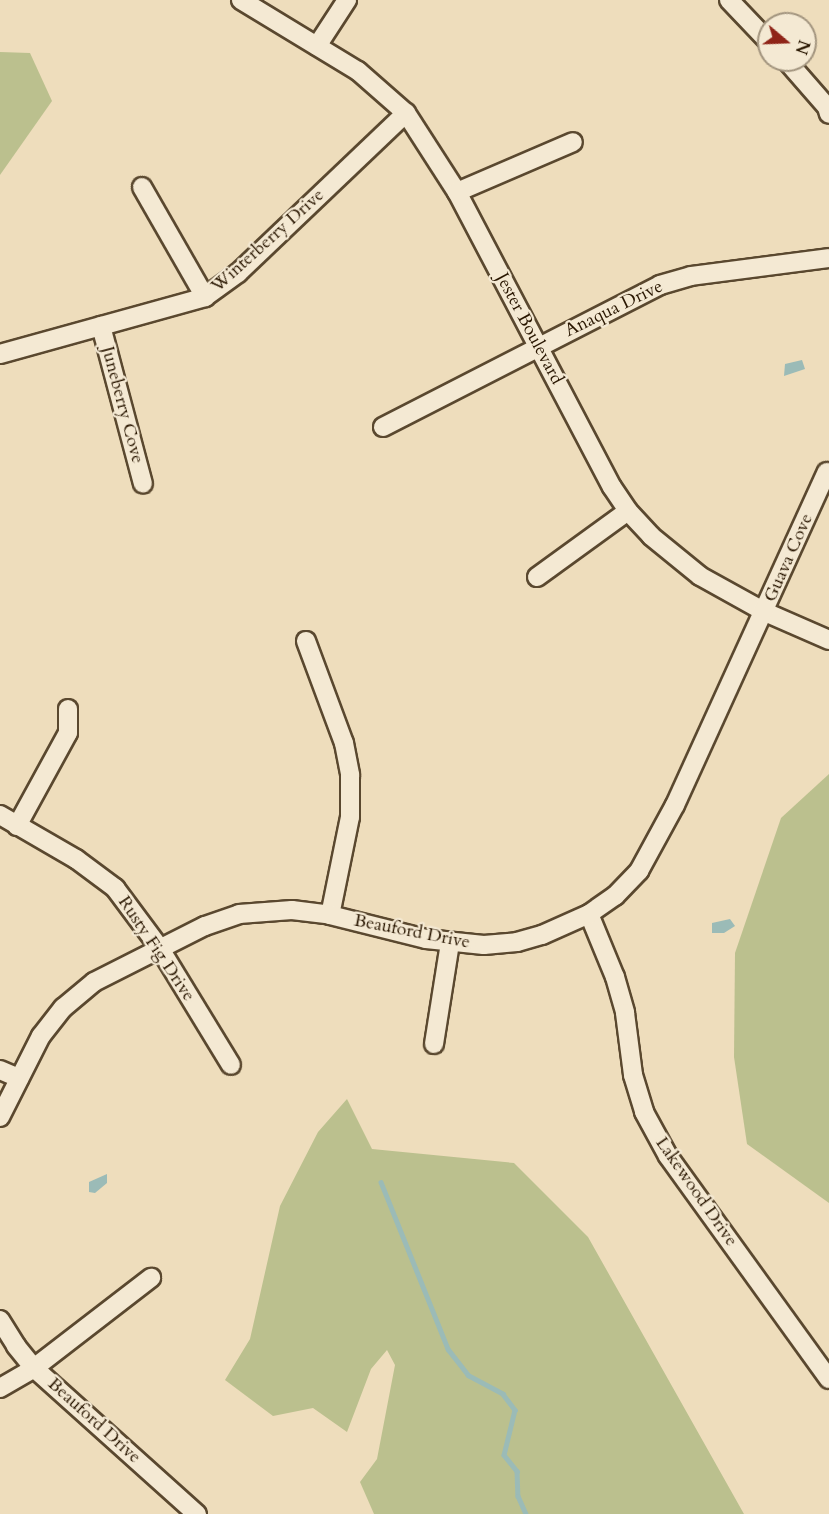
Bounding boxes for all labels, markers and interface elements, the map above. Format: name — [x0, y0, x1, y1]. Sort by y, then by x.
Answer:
north arrow — [757, 12, 817, 72]
text: N — [789, 37, 815, 57]
street label: Winterberry Drive — [207, 185, 329, 297]
street label: Jester Boulevard — [491, 270, 567, 388]
street label: Anaqua Drive — [561, 276, 667, 342]
street label: Juneberry Cove — [96, 344, 148, 466]
street label: Guava Cove — [760, 510, 818, 606]
street label: Rusty Fig Drive — [113, 892, 199, 1006]
street label: Beauford Drive — [352, 910, 472, 954]
street label: Lakewood Drive — [650, 1133, 742, 1251]
street label: Beauford Drive — [43, 1374, 145, 1468]

